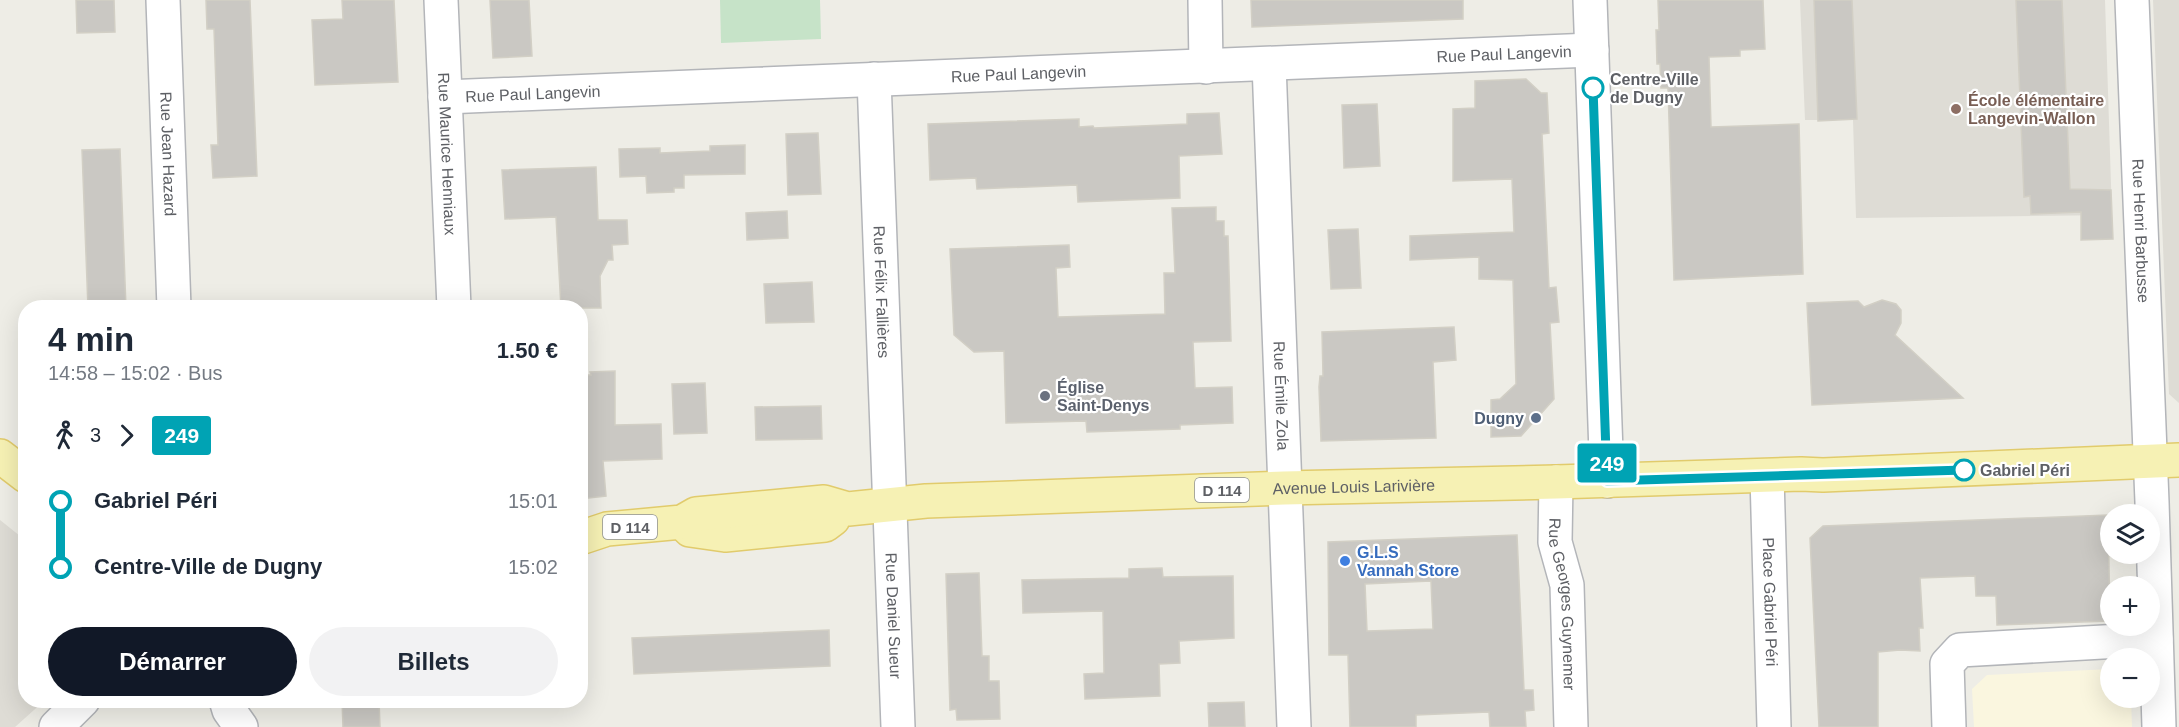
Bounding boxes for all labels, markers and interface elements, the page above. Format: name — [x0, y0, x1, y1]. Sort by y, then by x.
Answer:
street label: Rue Paul Langevin — [1436, 42, 1572, 65]
street label: Rue Paul Langevin — [951, 62, 1086, 85]
place label: Centre-Ville de Dugny — [1610, 71, 1699, 106]
street label: Rue Maurice Henniaux — [436, 72, 459, 236]
marker: Centre-Ville de Dugny — [1582, 77, 1604, 99]
street label: Rue Paul Langevin — [465, 82, 601, 105]
street label: Rue Jean Hazard — [158, 91, 179, 216]
place label: École élémentaire Langevin-Wallon — [1968, 91, 2104, 127]
marker: École élémentaire Langevin-Wallon — [1949, 102, 1963, 116]
street label: Rue Henri Barbusse — [2130, 158, 2153, 303]
street label: Rue Félix Fallières — [871, 225, 893, 358]
text: 4 min — [48, 321, 134, 358]
text: 1.50 € — [497, 338, 558, 363]
street label: Rue Émile Zola — [1271, 341, 1292, 451]
text: 14:58 – 15:02 · Bus — [48, 362, 223, 384]
place label: Église Saint-Denys — [1057, 378, 1150, 414]
marker: Église Saint-Denys — [1038, 389, 1052, 403]
place label: Dugny — [1474, 410, 1524, 427]
marker: Dugny — [1529, 411, 1543, 425]
icon: walk — [48, 419, 81, 452]
icon: forward — [110, 419, 143, 452]
text: 3 — [90, 424, 101, 446]
text: 249 — [164, 424, 199, 447]
line badge: 249 — [1572, 444, 1642, 482]
text: 249 — [1589, 452, 1625, 475]
marker: Gabriel Péri — [1953, 459, 1975, 481]
place label: Gabriel Péri — [1980, 462, 2070, 479]
street label: Avenue Louis Larivière — [1272, 476, 1435, 497]
road number: D 114 — [1195, 478, 1249, 502]
text: Gabriel Péri — [94, 488, 218, 513]
text: 15:01 — [508, 490, 558, 512]
map controls — [2100, 504, 2160, 708]
button: layers — [2100, 504, 2160, 564]
road number: D 114 — [603, 515, 657, 539]
street label: Rue Georges Guynemer — [1546, 518, 1578, 691]
street label: Place Gabriel Péri — [1760, 537, 1781, 667]
place label: G.L.S Vannah Store — [1357, 544, 1459, 579]
street label: Rue Daniel Sueur — [883, 552, 905, 680]
text: Centre-Ville de Dugny — [94, 554, 322, 579]
marker: G.L.S Vannah Store — [1338, 554, 1352, 568]
text: 15:02 — [508, 556, 558, 578]
button: + — [2100, 576, 2160, 636]
button: Démarrer — [48, 627, 297, 696]
button: Billets — [309, 627, 558, 696]
button: − — [2100, 648, 2160, 708]

